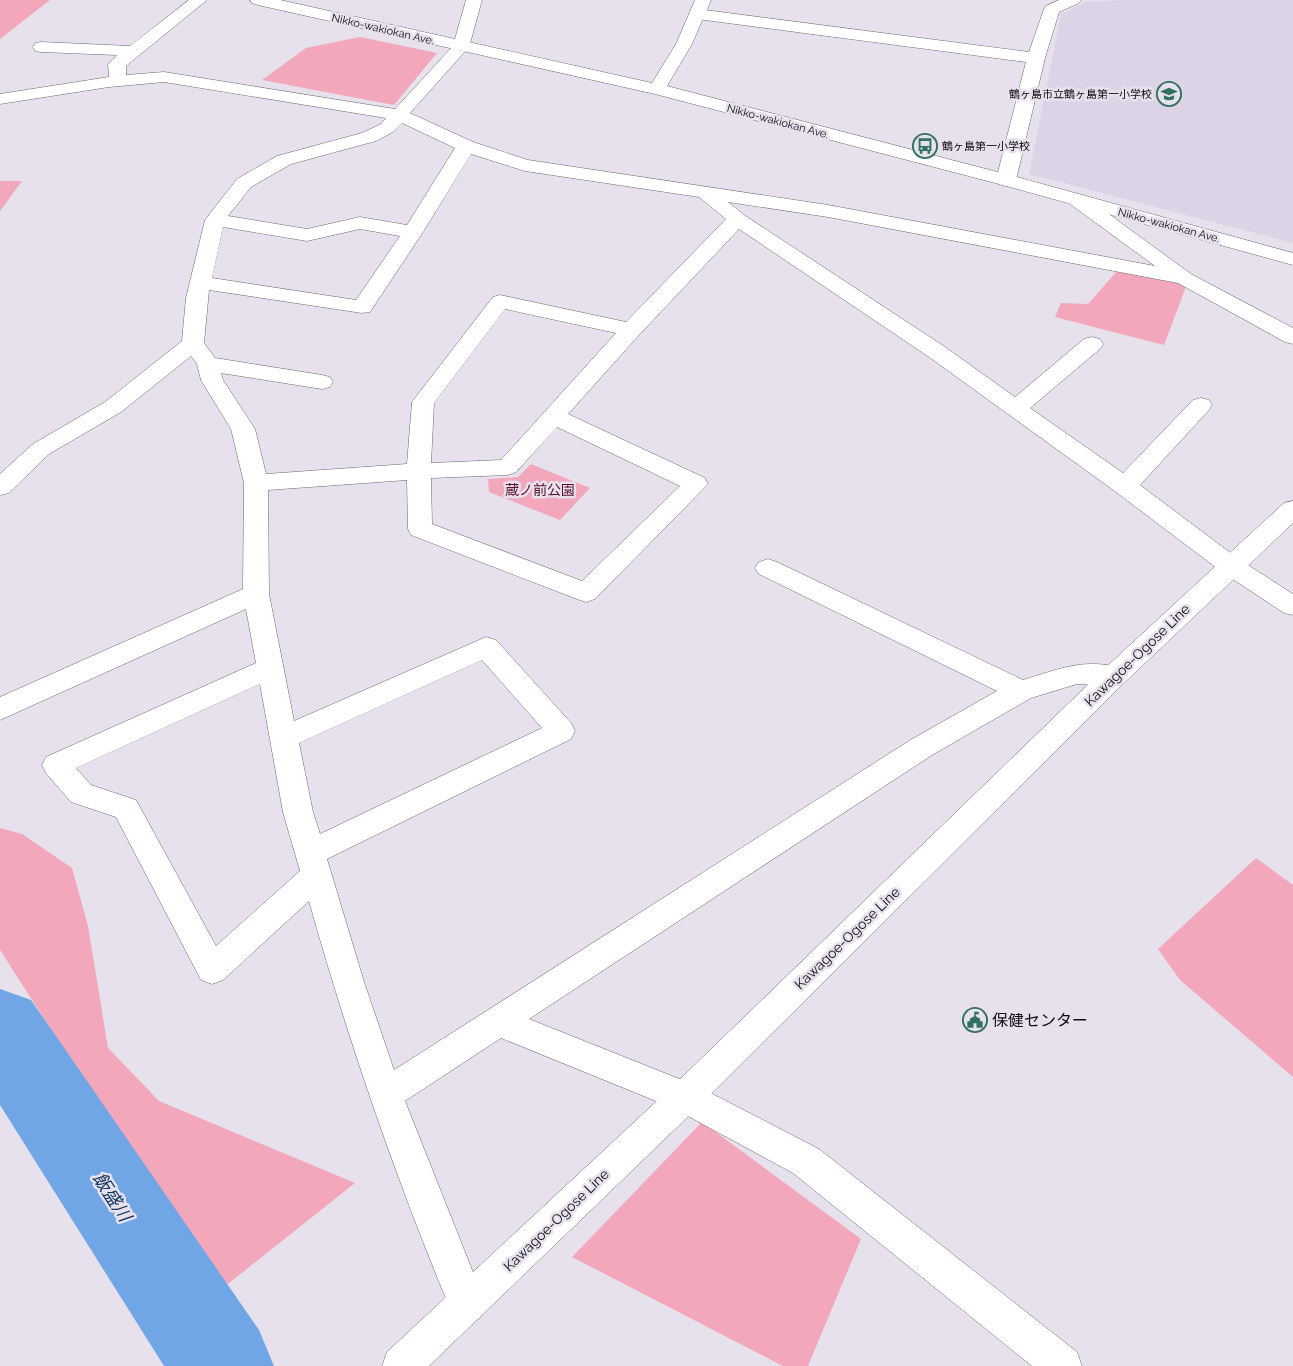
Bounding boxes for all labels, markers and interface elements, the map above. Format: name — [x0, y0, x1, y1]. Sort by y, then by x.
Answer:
street label: Nikko-wakiokan Ave. — [330, 11, 435, 48]
school or university icon: 鶴ヶ島市立鶴ヶ島第一小学校 — [1156, 81, 1182, 107]
place label: 鶴ヶ島市立鶴ヶ島第一小学校 — [1009, 88, 1152, 101]
street label: Nikko-wakiokan Ave. — [726, 102, 830, 141]
bus stop icon: 鶴ヶ島第一小学校 — [912, 133, 938, 159]
place label: 鶴ヶ島第一小学校 — [942, 140, 1030, 153]
street label: Nikko-wakiokan Ave. — [1117, 206, 1221, 245]
park label: 蔵ノ前公園 — [505, 482, 575, 498]
street label: Kawagoe-Ogose Line — [1081, 601, 1193, 709]
street label: Kawagoe-Ogose Line — [791, 884, 903, 992]
public building icon: 保健センター — [962, 1007, 988, 1033]
place label: 保健センター — [992, 1011, 1088, 1030]
street label: Kawagoe-Ogose Line — [500, 1166, 612, 1274]
water label: 飯盛川 — [89, 1168, 137, 1227]

